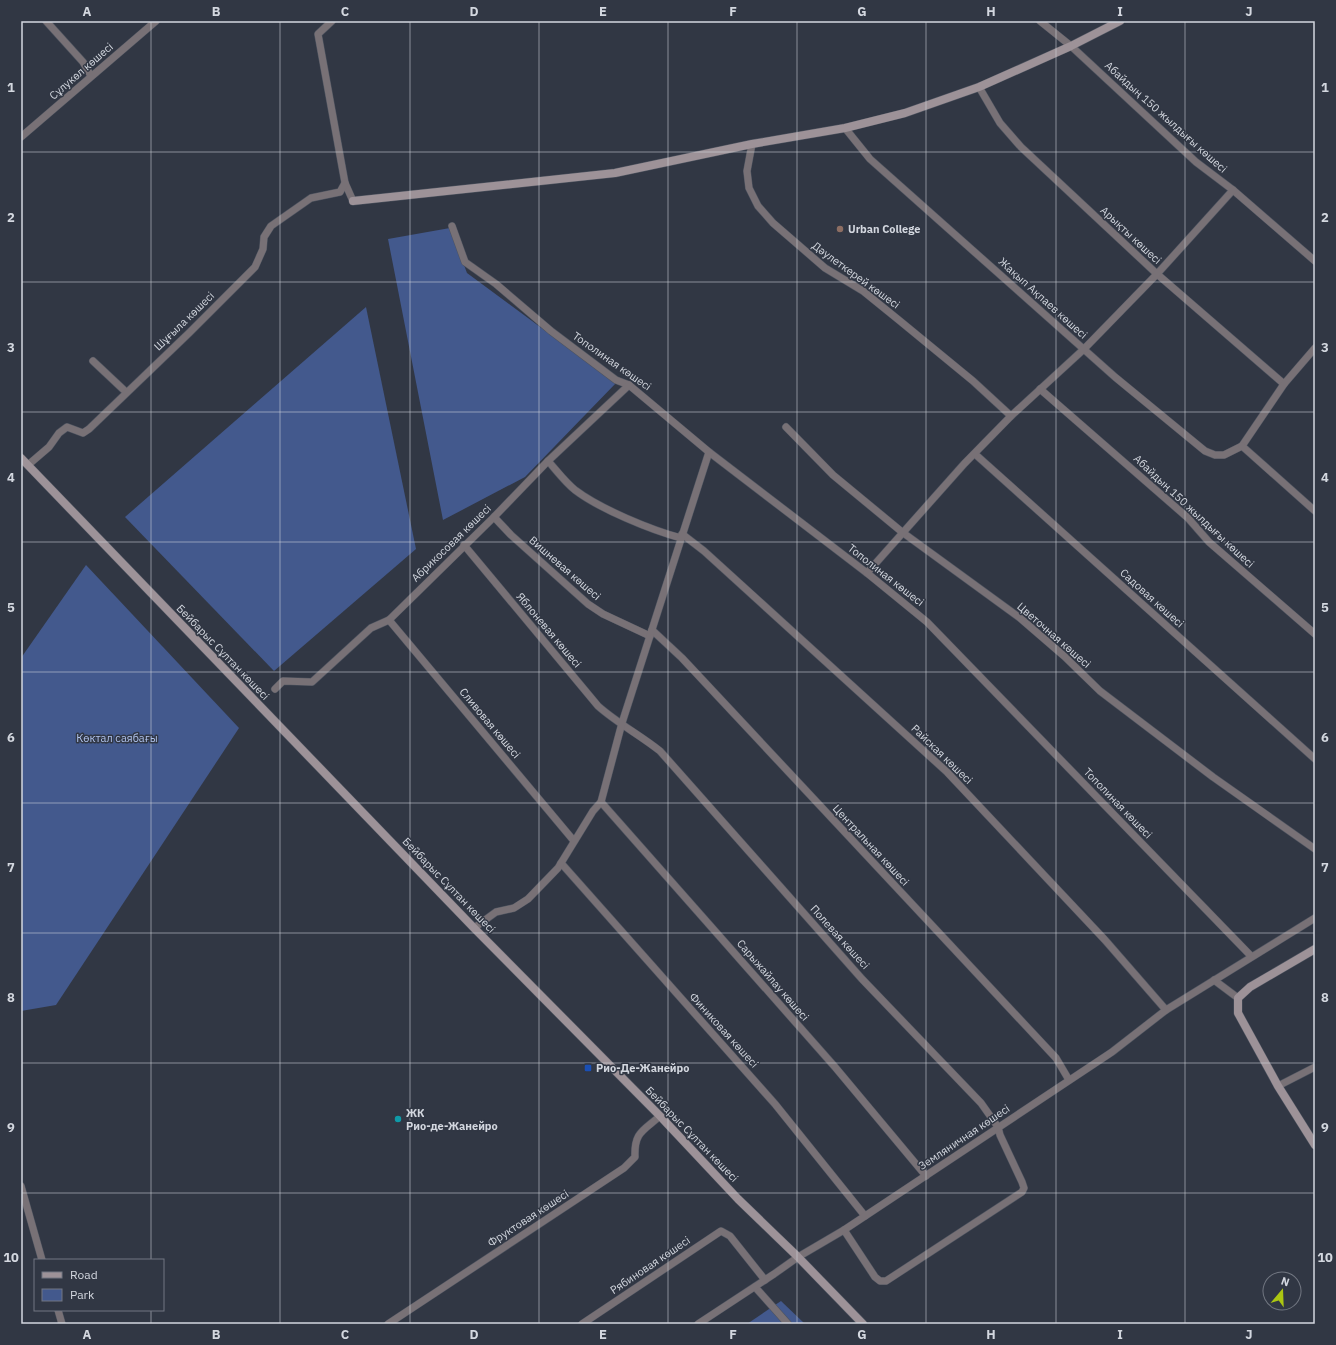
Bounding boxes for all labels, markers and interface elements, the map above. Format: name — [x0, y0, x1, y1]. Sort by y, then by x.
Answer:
text: A — [83, 3, 92, 20]
text: B — [212, 3, 221, 20]
text: C — [341, 3, 350, 20]
text: D — [469, 3, 479, 20]
text: E — [599, 3, 607, 20]
text: F — [729, 3, 737, 20]
text: G — [857, 3, 867, 20]
text: H — [986, 3, 996, 20]
text: I — [1117, 3, 1123, 20]
text: J — [1245, 3, 1253, 20]
street label: Сұлукөл көшесі — [46, 40, 116, 102]
street label: Абайдың 150 жылдығы көшесі — [1102, 58, 1230, 176]
text: 1 — [7, 79, 15, 96]
text: 1 — [1321, 79, 1329, 96]
street label: Арықты көшесі — [1098, 203, 1164, 267]
text: 2 — [7, 209, 15, 226]
text: 2 — [1321, 209, 1329, 226]
place label: Urban College — [848, 222, 921, 236]
marker: Urban College — [835, 224, 845, 234]
street label: Дәулеткерей көшесі — [809, 238, 903, 312]
street label: Жақып Ақпаев көшесі — [996, 254, 1090, 342]
street label: Шұғыла көшесі — [151, 289, 217, 353]
street label: Тополиная көшесі — [570, 329, 654, 393]
text: 3 — [7, 339, 15, 356]
text: 3 — [1321, 339, 1329, 356]
street label: Абайдың 150 жылдығы көшесі — [1131, 451, 1257, 571]
text: 4 — [7, 469, 15, 486]
text: 4 — [1321, 469, 1329, 486]
street label: Абрикосовая көшесі — [408, 501, 494, 585]
street label: Вишневая көшесі — [526, 533, 604, 603]
street label: Тополиная көшесі — [845, 541, 927, 609]
street label: Садовая көшесі — [1117, 566, 1187, 630]
street label: Яблоневая көшесі — [514, 590, 584, 670]
text: 5 — [7, 599, 15, 616]
street label: Цветочная көшесі — [1014, 599, 1094, 671]
text: 5 — [1321, 599, 1329, 616]
street label: Бейбарыс Сұлтан көшесі — [174, 601, 272, 703]
street label: Сливовая көшесі — [457, 685, 523, 761]
street label: Райская көшесі — [908, 721, 976, 787]
text: 6 — [7, 729, 15, 746]
text: 6 — [1321, 729, 1329, 746]
park label: Көктал саябағы — [76, 731, 158, 745]
street label: Тополиная көшесі — [1081, 765, 1155, 841]
street label: Центральная көшесі — [830, 801, 912, 889]
street label: Бейбарыс Сұлтан көшесі — [400, 834, 498, 936]
text: 7 — [7, 859, 15, 876]
text: 7 — [1321, 859, 1329, 876]
street label: Полевая көшесі — [808, 902, 872, 972]
street label: Сарыжайлау көшесі — [734, 937, 812, 1023]
text: 8 — [7, 989, 15, 1006]
text: 8 — [1321, 989, 1329, 1006]
street label: Финиковая көшесі — [687, 990, 761, 1070]
place label: Рио-Де-Жанейро — [596, 1061, 689, 1075]
marker: Рио-Де-Жанейро — [583, 1063, 593, 1073]
street label: Бейбарыс Сұлтан көшесі — [643, 1083, 741, 1185]
street label: Земляничная көшесі — [916, 1101, 1012, 1173]
place label: ЖК Рио-де-Жанейро — [406, 1106, 498, 1133]
marker: ЖК Рио-де-Жанейро — [393, 1114, 403, 1124]
text: 9 — [7, 1119, 15, 1136]
text: 9 — [1321, 1119, 1329, 1136]
street label: Фруктовая көшесі — [485, 1187, 571, 1249]
street label: Рябиновая көшесі — [607, 1233, 693, 1297]
text: 10 — [3, 1249, 19, 1266]
text: 10 — [1317, 1249, 1333, 1266]
legend — [34, 1259, 164, 1311]
text: Road — [70, 1267, 98, 1282]
north arrow — [1262, 1271, 1302, 1311]
text: N — [1279, 1274, 1291, 1289]
text: Park — [70, 1287, 95, 1302]
text: A — [83, 1326, 92, 1343]
text: B — [212, 1326, 221, 1343]
text: C — [341, 1326, 350, 1343]
text: D — [469, 1326, 479, 1343]
text: E — [599, 1326, 607, 1343]
text: F — [729, 1326, 737, 1343]
text: G — [857, 1326, 867, 1343]
text: H — [986, 1326, 996, 1343]
text: I — [1117, 1326, 1123, 1343]
text: J — [1245, 1326, 1253, 1343]

